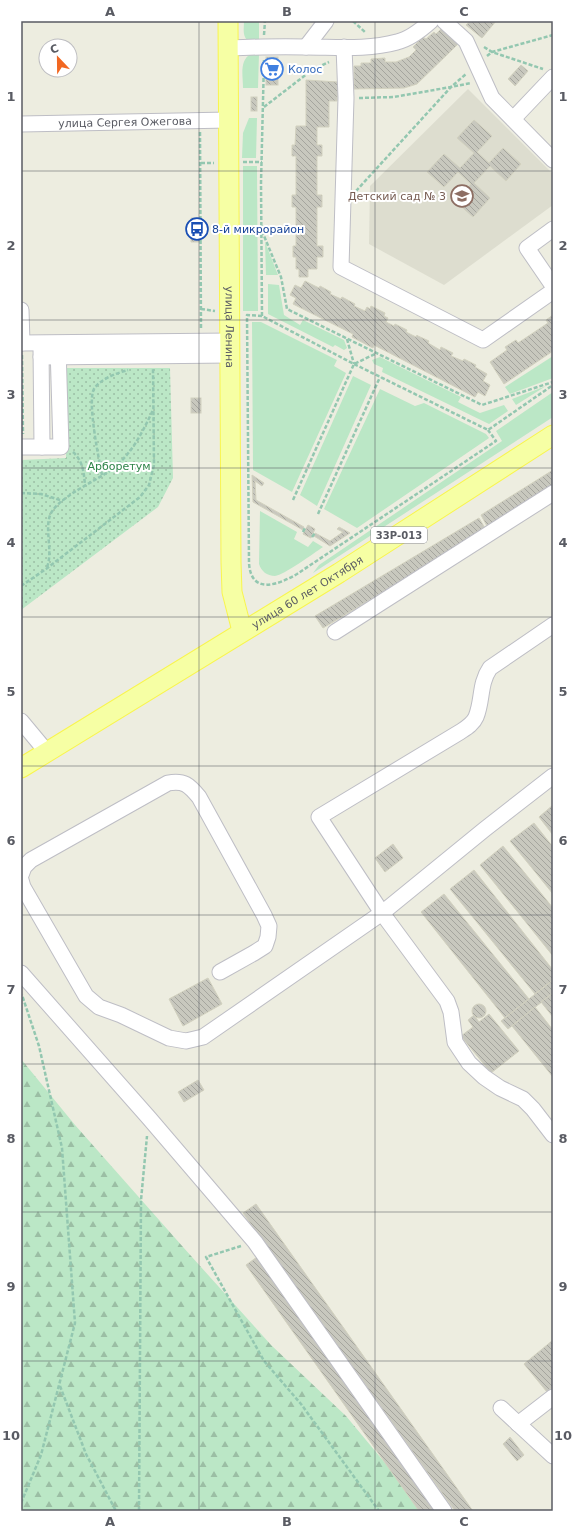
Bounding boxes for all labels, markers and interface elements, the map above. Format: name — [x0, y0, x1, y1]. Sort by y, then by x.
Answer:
text: A — [105, 4, 115, 19]
text: B — [282, 4, 292, 19]
text: C — [459, 4, 469, 19]
north arrow — [38, 38, 78, 78]
text: С — [48, 42, 61, 57]
supermarket icon: Колос — [259, 56, 285, 82]
place label: Колос — [288, 63, 322, 76]
text: 1 — [6, 89, 16, 104]
text: 1 — [558, 89, 568, 104]
street label: улица Сергея Ожегова — [58, 114, 192, 130]
school or university icon: Детский сад № 3 — [449, 183, 475, 209]
place label: Детский сад № 3 — [348, 190, 446, 203]
bus stop icon: 8-й микрорайон — [184, 216, 210, 242]
place label: 8-й микрорайон — [212, 223, 304, 236]
text: 2 — [6, 238, 16, 253]
text: 2 — [558, 238, 568, 253]
street label: улица Ленина — [223, 286, 236, 368]
text: 3 — [6, 387, 16, 402]
text: 3 — [558, 387, 568, 402]
park label: Арборетум — [88, 460, 151, 473]
road number: 33Р-013 — [371, 527, 427, 543]
text: 4 — [6, 535, 16, 550]
text: 4 — [558, 535, 568, 550]
street label: улица 60 лет Октября — [249, 553, 365, 631]
text: 5 — [6, 684, 16, 699]
text: 5 — [558, 684, 568, 699]
text: 6 — [6, 833, 16, 848]
text: 6 — [558, 833, 568, 848]
text: 7 — [6, 982, 16, 997]
text: 7 — [558, 982, 568, 997]
text: 8 — [6, 1131, 16, 1146]
text: 8 — [558, 1131, 568, 1146]
text: 9 — [6, 1279, 16, 1294]
text: 9 — [558, 1279, 568, 1294]
text: 10 — [2, 1428, 20, 1443]
text: 10 — [554, 1428, 572, 1443]
text: A — [105, 1514, 115, 1529]
text: B — [282, 1514, 292, 1529]
text: C — [459, 1514, 469, 1529]

